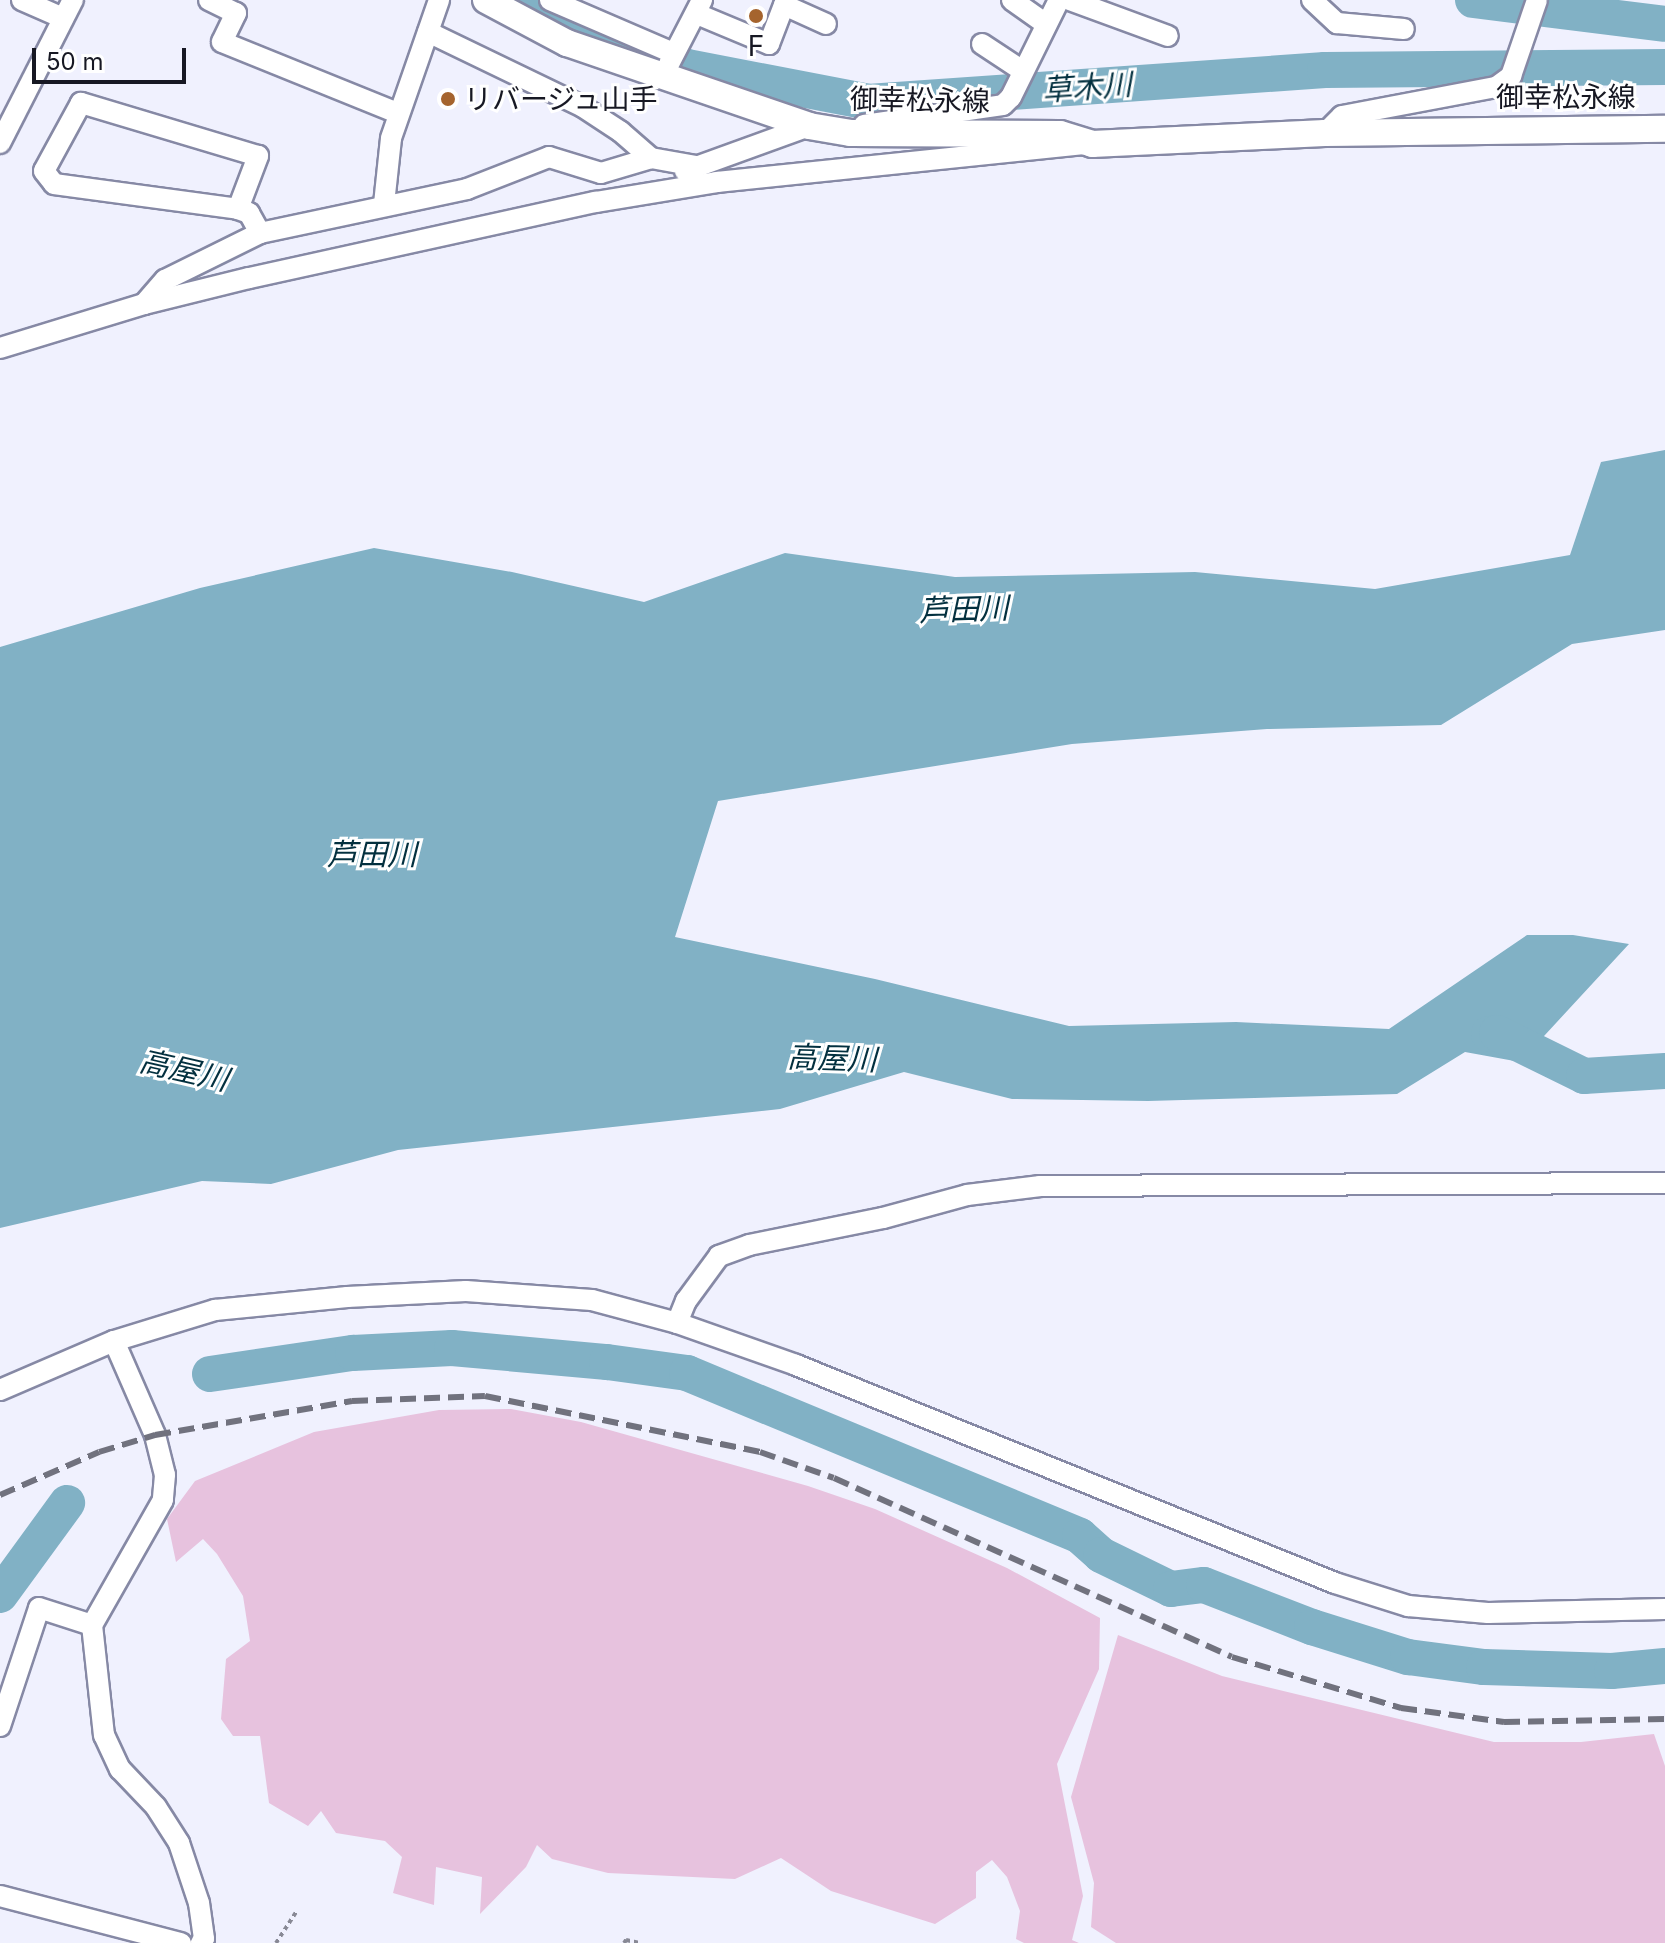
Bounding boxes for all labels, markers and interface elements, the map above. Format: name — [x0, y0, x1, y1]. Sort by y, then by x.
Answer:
marker: F — [747, 7, 765, 25]
place label: F — [748, 29, 764, 63]
scale bar — [36, 32, 190, 82]
text: 50 m — [46, 47, 104, 76]
water label: 草木川 — [1041, 66, 1133, 108]
street label: 御幸松永線 — [1496, 80, 1636, 114]
place label: リバージュ山手 — [464, 82, 660, 116]
street label: 御幸松永線 — [850, 82, 990, 118]
marker: リバージュ山手 — [439, 90, 457, 108]
water label: 芦田川 — [918, 589, 1010, 629]
water label: 芦田川 — [327, 836, 417, 872]
water label: 高屋川 — [786, 1038, 878, 1078]
water label: 高屋川 — [136, 1042, 232, 1098]

